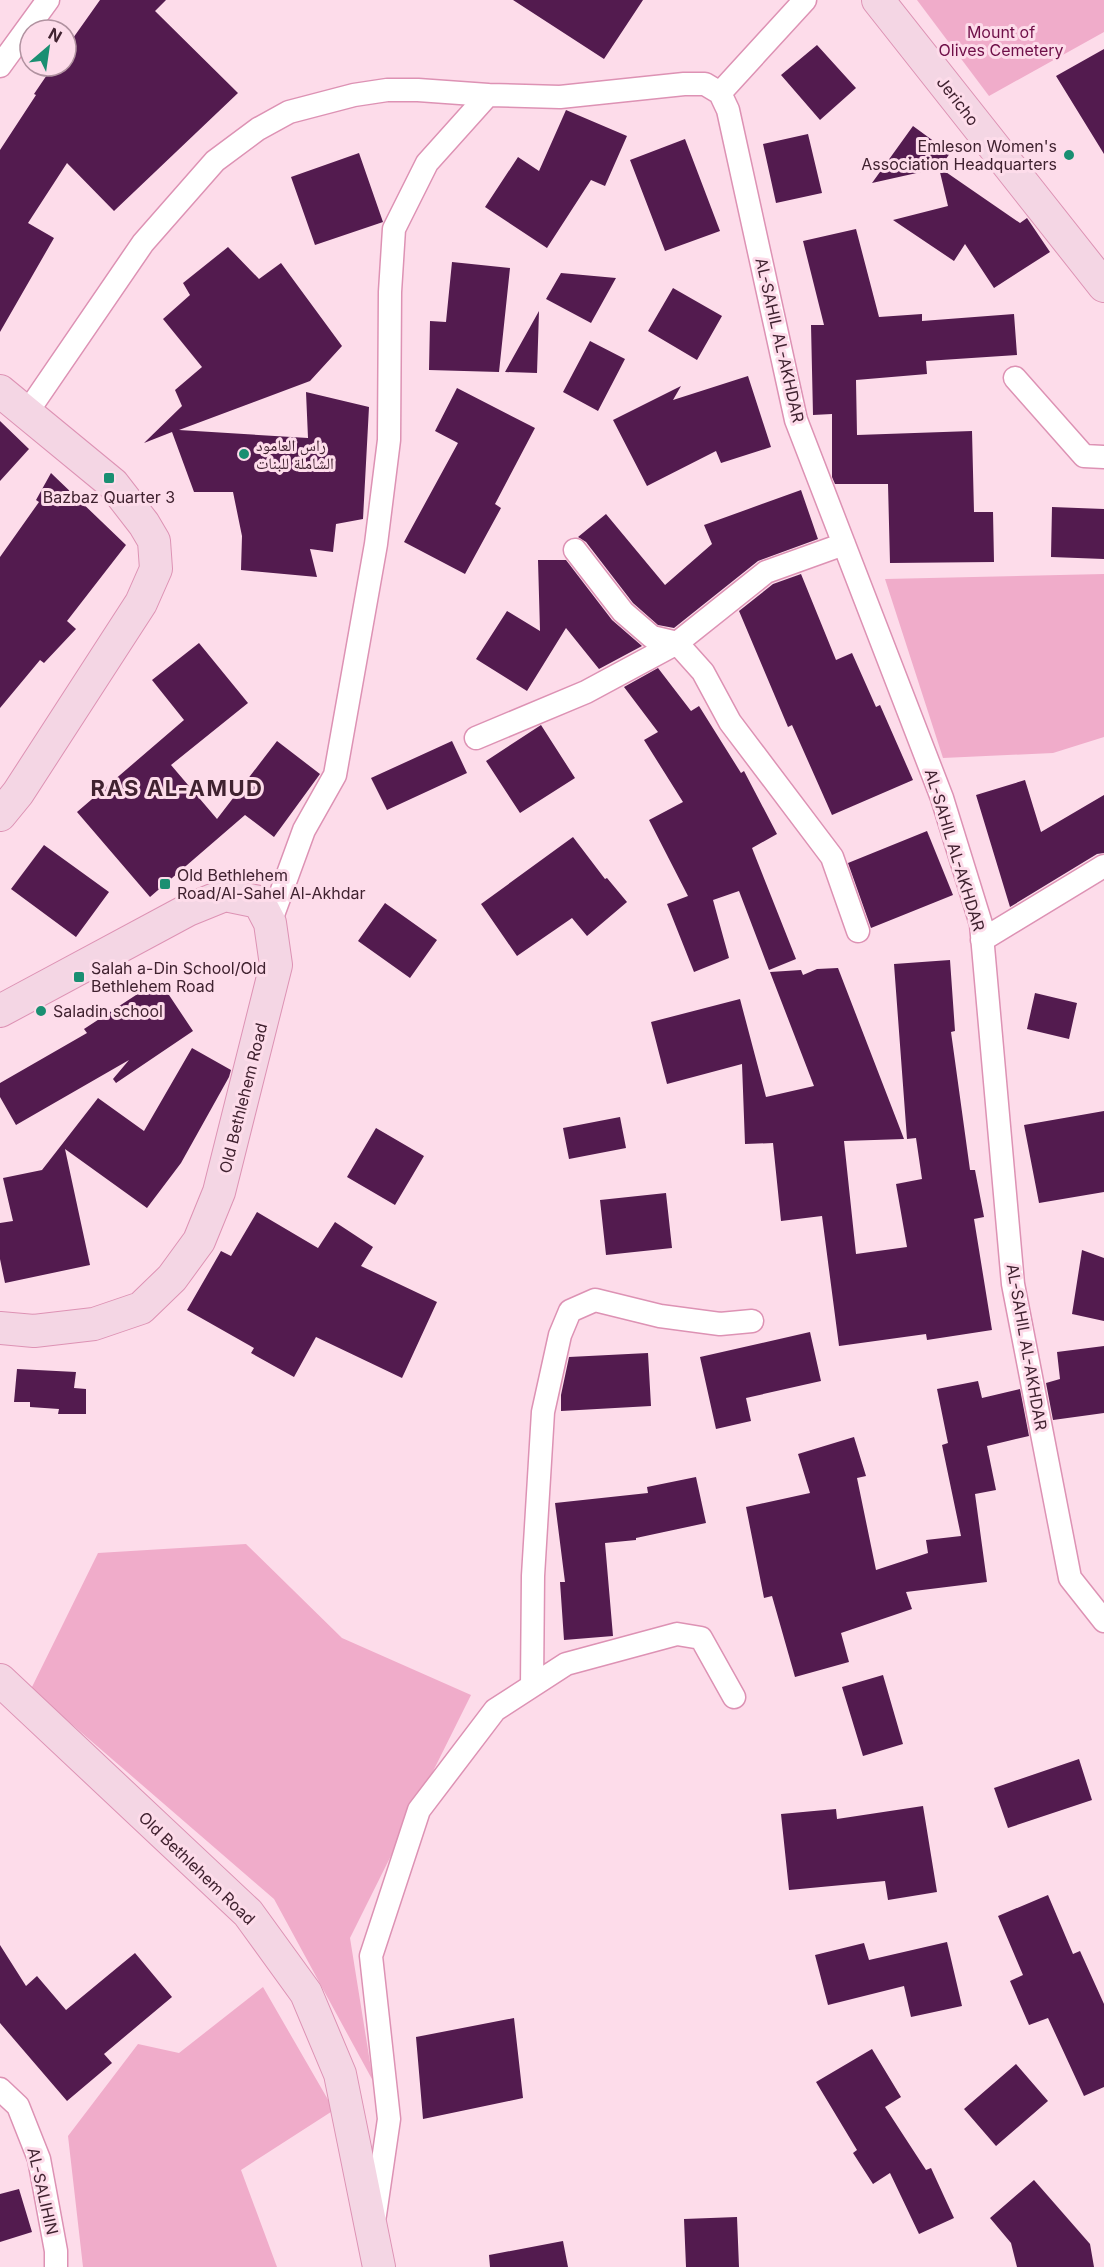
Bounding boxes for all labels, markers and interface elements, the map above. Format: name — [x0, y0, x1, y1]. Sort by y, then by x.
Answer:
north arrow — [18, 18, 78, 78]
park label: Mount of Olives Cemetery — [939, 22, 1063, 60]
text: N — [45, 23, 65, 47]
street label: Jericho — [933, 72, 983, 130]
place label: Emleson Women's Association Headquarters — [861, 136, 1057, 174]
marker: Emleson Women's Association Headquarters — [1062, 148, 1076, 162]
street label: AL-SAHIL AL-AKHDAR — [751, 256, 809, 424]
place label: راس العامود الشاملة للبنات — [256, 435, 334, 473]
marker: راس العامود الشاملة للبنات — [237, 447, 251, 461]
marker: Bazbaz Quarter 3 — [102, 471, 116, 485]
place label: Bazbaz Quarter 3 — [43, 487, 175, 507]
street label: AL-SAHIL AL-AKHDAR — [921, 766, 989, 934]
district label: RAS AL-AMUD — [91, 775, 263, 801]
place label: Old Bethlehem Road/Al-Sahel Al-Akhdar — [177, 865, 365, 903]
marker: Old Bethlehem Road/Al-Sahel Al-Akhdar — [158, 877, 172, 891]
place label: Salah a-Din School/Old Bethlehem Road — [91, 958, 266, 996]
marker: Salah a-Din School/Old Bethlehem Road — [72, 970, 86, 984]
place label: Saladin school — [53, 1001, 163, 1021]
marker: Saladin school — [34, 1004, 48, 1018]
street label: Old Bethlehem Road — [215, 1021, 271, 1175]
street label: AL-SAHIL AL-AKHDAR — [1003, 1262, 1051, 1432]
street label: Old Bethlehem Road — [135, 1807, 259, 1929]
street label: AL-SALIHIN — [23, 2145, 63, 2237]

